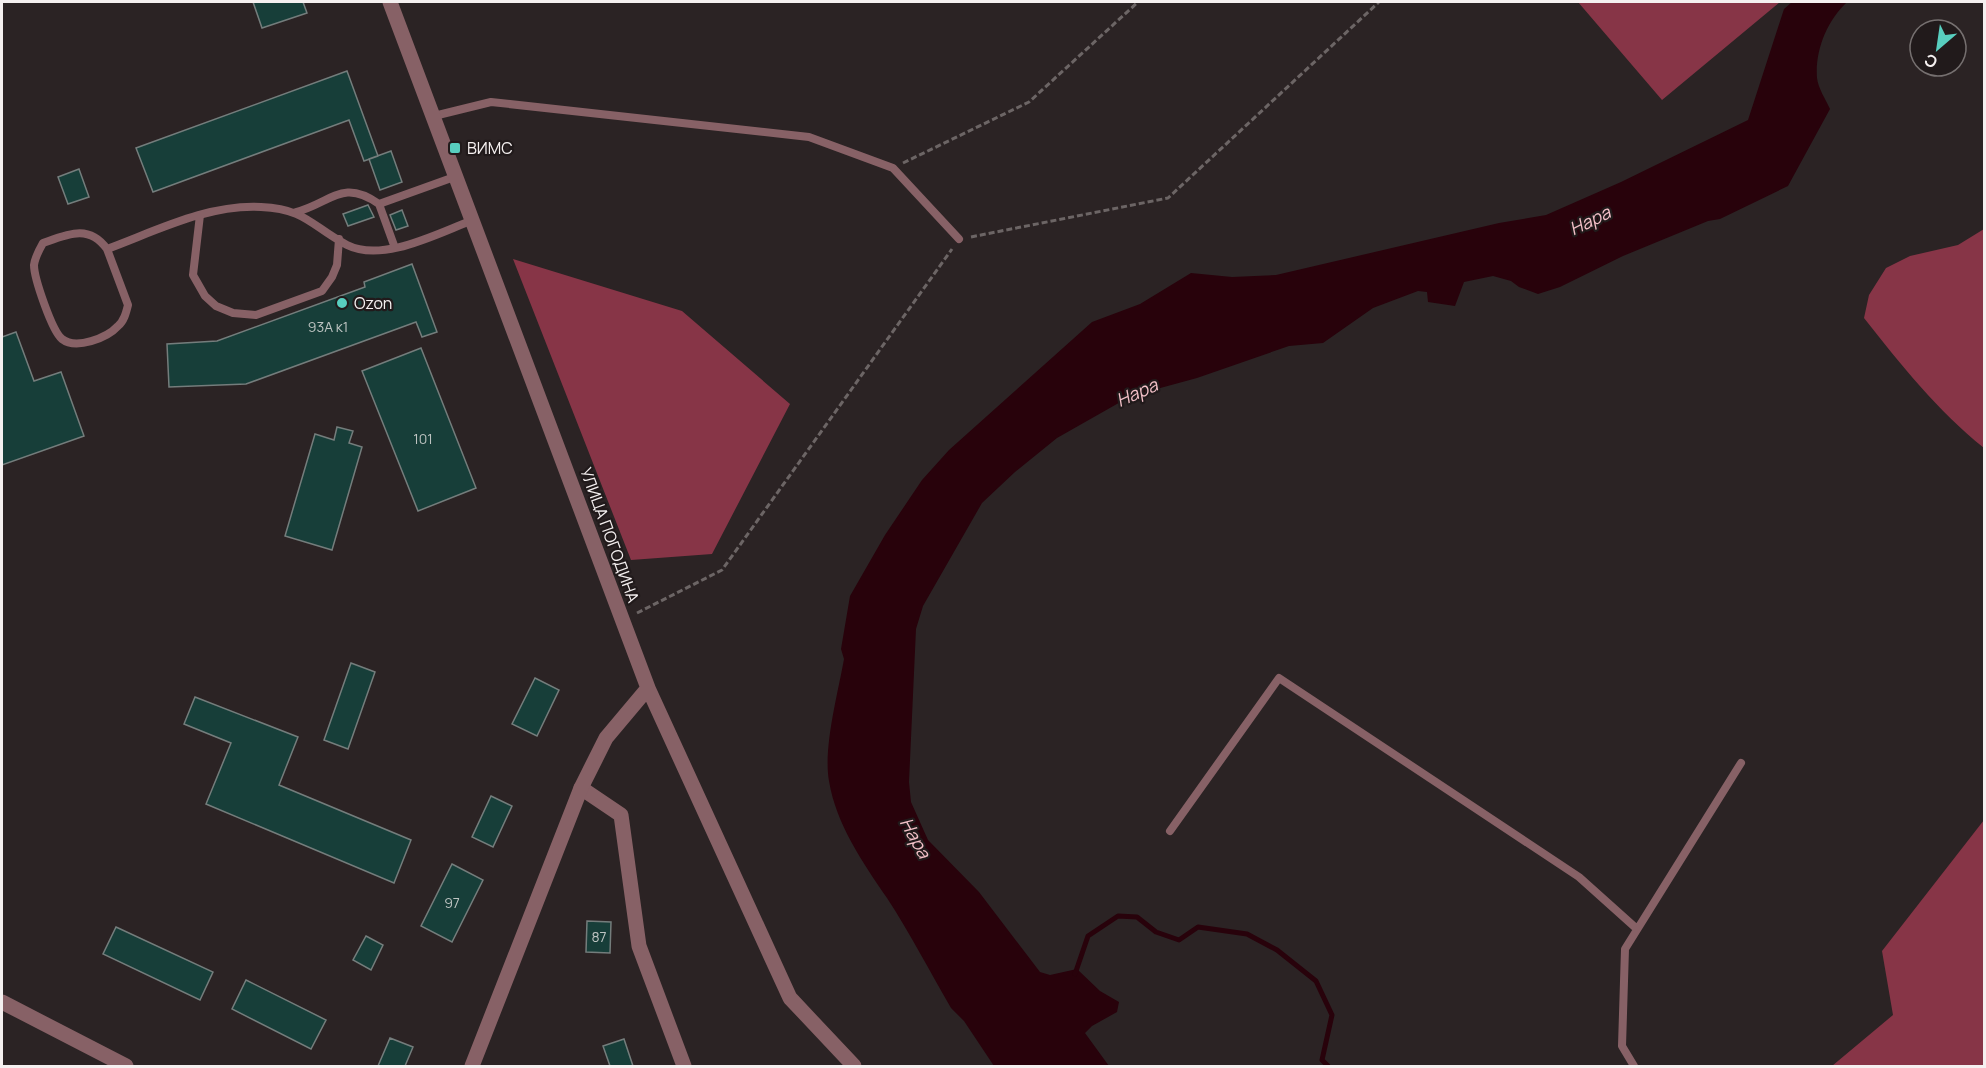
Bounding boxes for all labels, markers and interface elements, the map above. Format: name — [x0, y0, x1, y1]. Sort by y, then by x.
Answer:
north arrow — [1908, 18, 1968, 78]
text: С — [1920, 49, 1941, 74]
place label: ВИМС — [467, 137, 513, 159]
marker: ВИМС — [448, 141, 462, 155]
water label: Нара — [1565, 199, 1615, 240]
place label: Ozon — [354, 292, 392, 314]
marker: Ozon — [335, 296, 349, 310]
house number: 93А к1 — [308, 317, 348, 336]
water label: Нара — [1112, 372, 1162, 412]
house number: 101 — [413, 429, 433, 448]
street label: УЛИЦА ПОГОДИНА — [575, 465, 645, 605]
water label: Нара — [895, 813, 937, 863]
house number: 97 — [444, 893, 460, 912]
house number: 87 — [591, 927, 607, 946]

